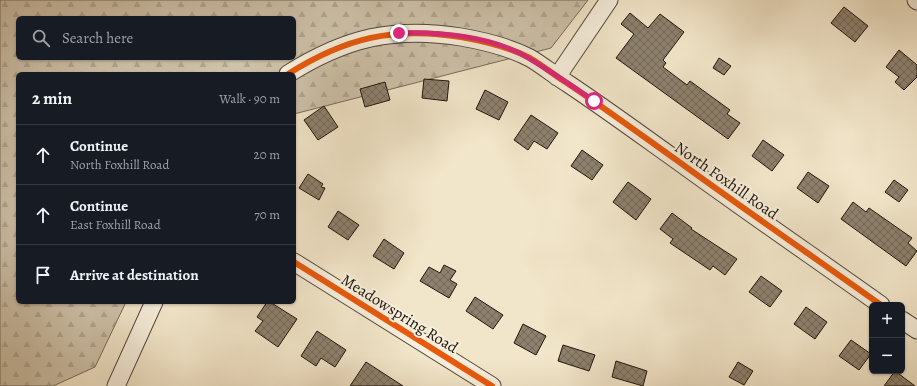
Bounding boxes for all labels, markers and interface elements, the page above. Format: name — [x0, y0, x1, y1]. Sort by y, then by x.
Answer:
search box — [16, 16, 296, 60]
route end — [390, 24, 408, 42]
icon: search — [30, 27, 52, 49]
text: Search here — [62, 28, 133, 48]
text: 2 min — [32, 87, 72, 110]
text: Walk · 90 m — [219, 90, 280, 107]
route start — [585, 92, 603, 110]
text: Continue — [70, 136, 128, 156]
street label: North Foxhill Road — [670, 137, 783, 225]
icon: ahead — [32, 144, 54, 166]
text: 20 m — [254, 146, 280, 163]
text: North Foxhill Road — [70, 156, 169, 173]
text: Continue — [70, 196, 128, 216]
icon: ahead — [32, 204, 54, 226]
text: 70 m — [254, 206, 280, 223]
text: East Foxhill Road — [70, 216, 161, 233]
icon: arrive — [32, 264, 54, 286]
text: Arrive at destination — [70, 265, 199, 285]
street label: Meadowspring Road — [337, 269, 463, 359]
map controls — [869, 302, 905, 374]
button: + — [869, 302, 905, 338]
button: − — [869, 338, 905, 374]

